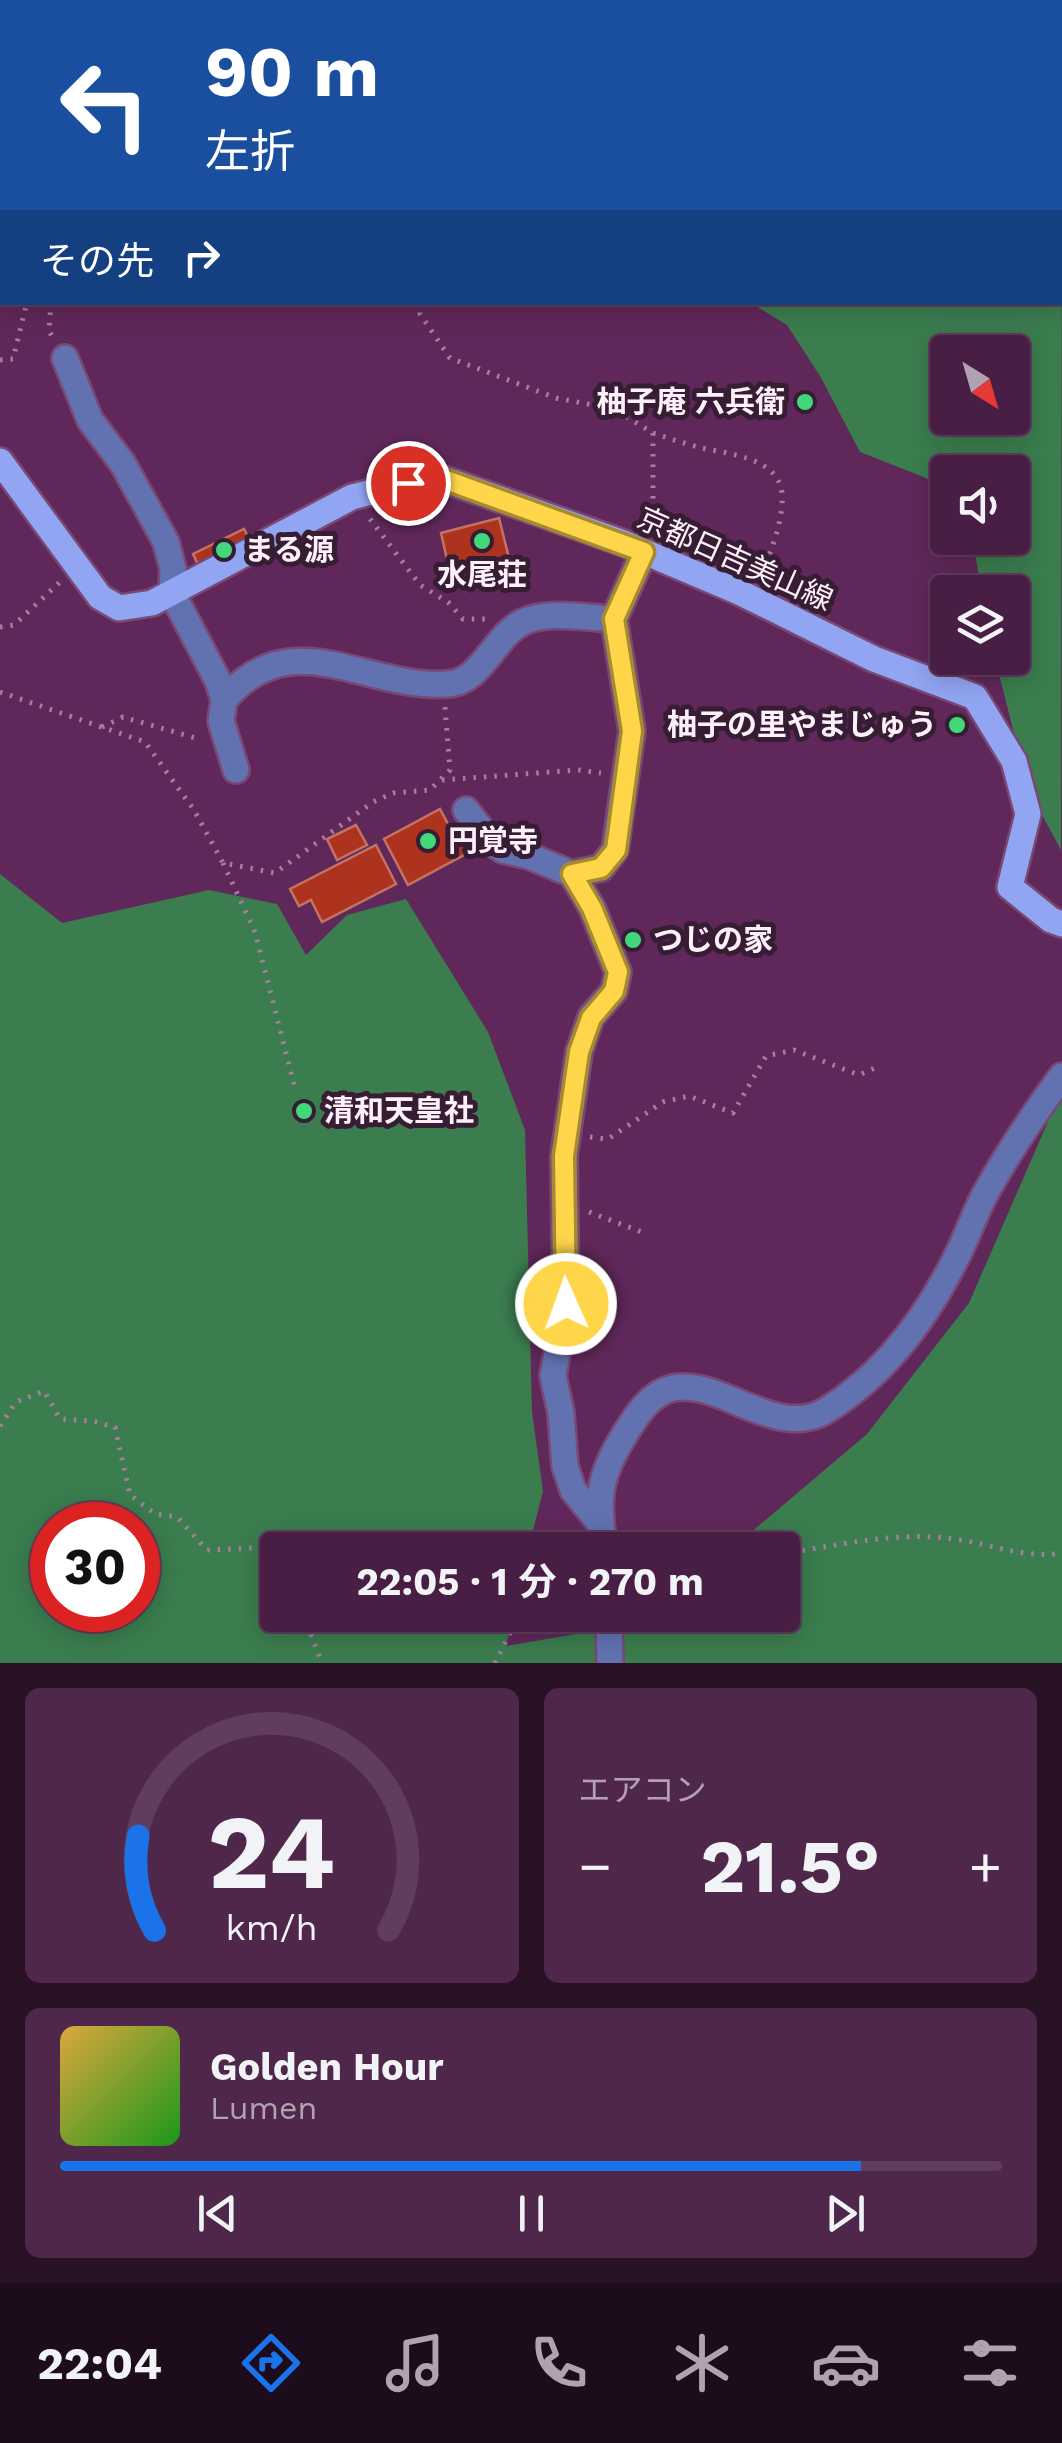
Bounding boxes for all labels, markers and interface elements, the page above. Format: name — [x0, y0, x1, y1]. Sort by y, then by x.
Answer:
text: 90 m — [205, 31, 379, 113]
icon: left — [40, 40, 170, 170]
text: 左折 — [205, 125, 295, 178]
icon: right — [174, 230, 229, 285]
text: その先 — [40, 239, 154, 283]
north arrow — [930, 335, 1030, 435]
map controls — [930, 335, 1030, 675]
place label: 柚子庵 六兵衛 — [596, 384, 785, 419]
marker: 柚子庵 六兵衛 — [794, 391, 816, 413]
pin — [366, 441, 451, 526]
button: sound — [930, 455, 1030, 555]
icon: arrive — [381, 456, 436, 511]
street label: 京都日吉美山線 — [632, 500, 838, 617]
marker: 水尾荘 — [471, 530, 493, 552]
place label: まる源 — [244, 532, 334, 567]
marker: まる源 — [213, 539, 235, 561]
place label: 水尾荘 — [437, 557, 527, 592]
button: layers — [930, 575, 1030, 675]
place label: 柚子の里やまじゅう — [667, 707, 937, 742]
marker: 柚子の里やまじゅう — [946, 714, 968, 736]
place label: 円覚寺 — [448, 823, 538, 858]
marker: 円覚寺 — [417, 830, 439, 852]
place label: つじの家 — [653, 922, 773, 957]
marker: つじの家 — [622, 929, 644, 951]
place label: 清和天皇社 — [324, 1093, 474, 1128]
marker: 清和天皇社 — [293, 1100, 315, 1122]
position arrow — [514, 1252, 618, 1356]
speed limit sign: 30 — [30, 1502, 160, 1632]
text: 22:05 · 1 分 · 270 m — [356, 1560, 704, 1604]
text: エアコン — [579, 1771, 707, 1809]
text: 24 — [208, 1791, 336, 1913]
text: 21.5° — [700, 1822, 880, 1910]
text: − — [579, 1834, 612, 1898]
text: + — [969, 1834, 1002, 1898]
text: km/h — [226, 1907, 318, 1949]
text: Golden Hour — [210, 2045, 444, 2089]
text: Lumen — [210, 2089, 317, 2127]
icon: previous — [190, 2186, 245, 2241]
icon: pause — [504, 2186, 559, 2241]
icon: next — [818, 2186, 873, 2241]
icon: directions — [236, 2328, 306, 2398]
icon: music — [380, 2328, 450, 2398]
icon: phone — [524, 2328, 594, 2398]
icon: climate — [667, 2328, 737, 2398]
icon: car — [811, 2328, 881, 2398]
icon: filters — [955, 2328, 1025, 2398]
text: 22:04 — [37, 2337, 162, 2390]

